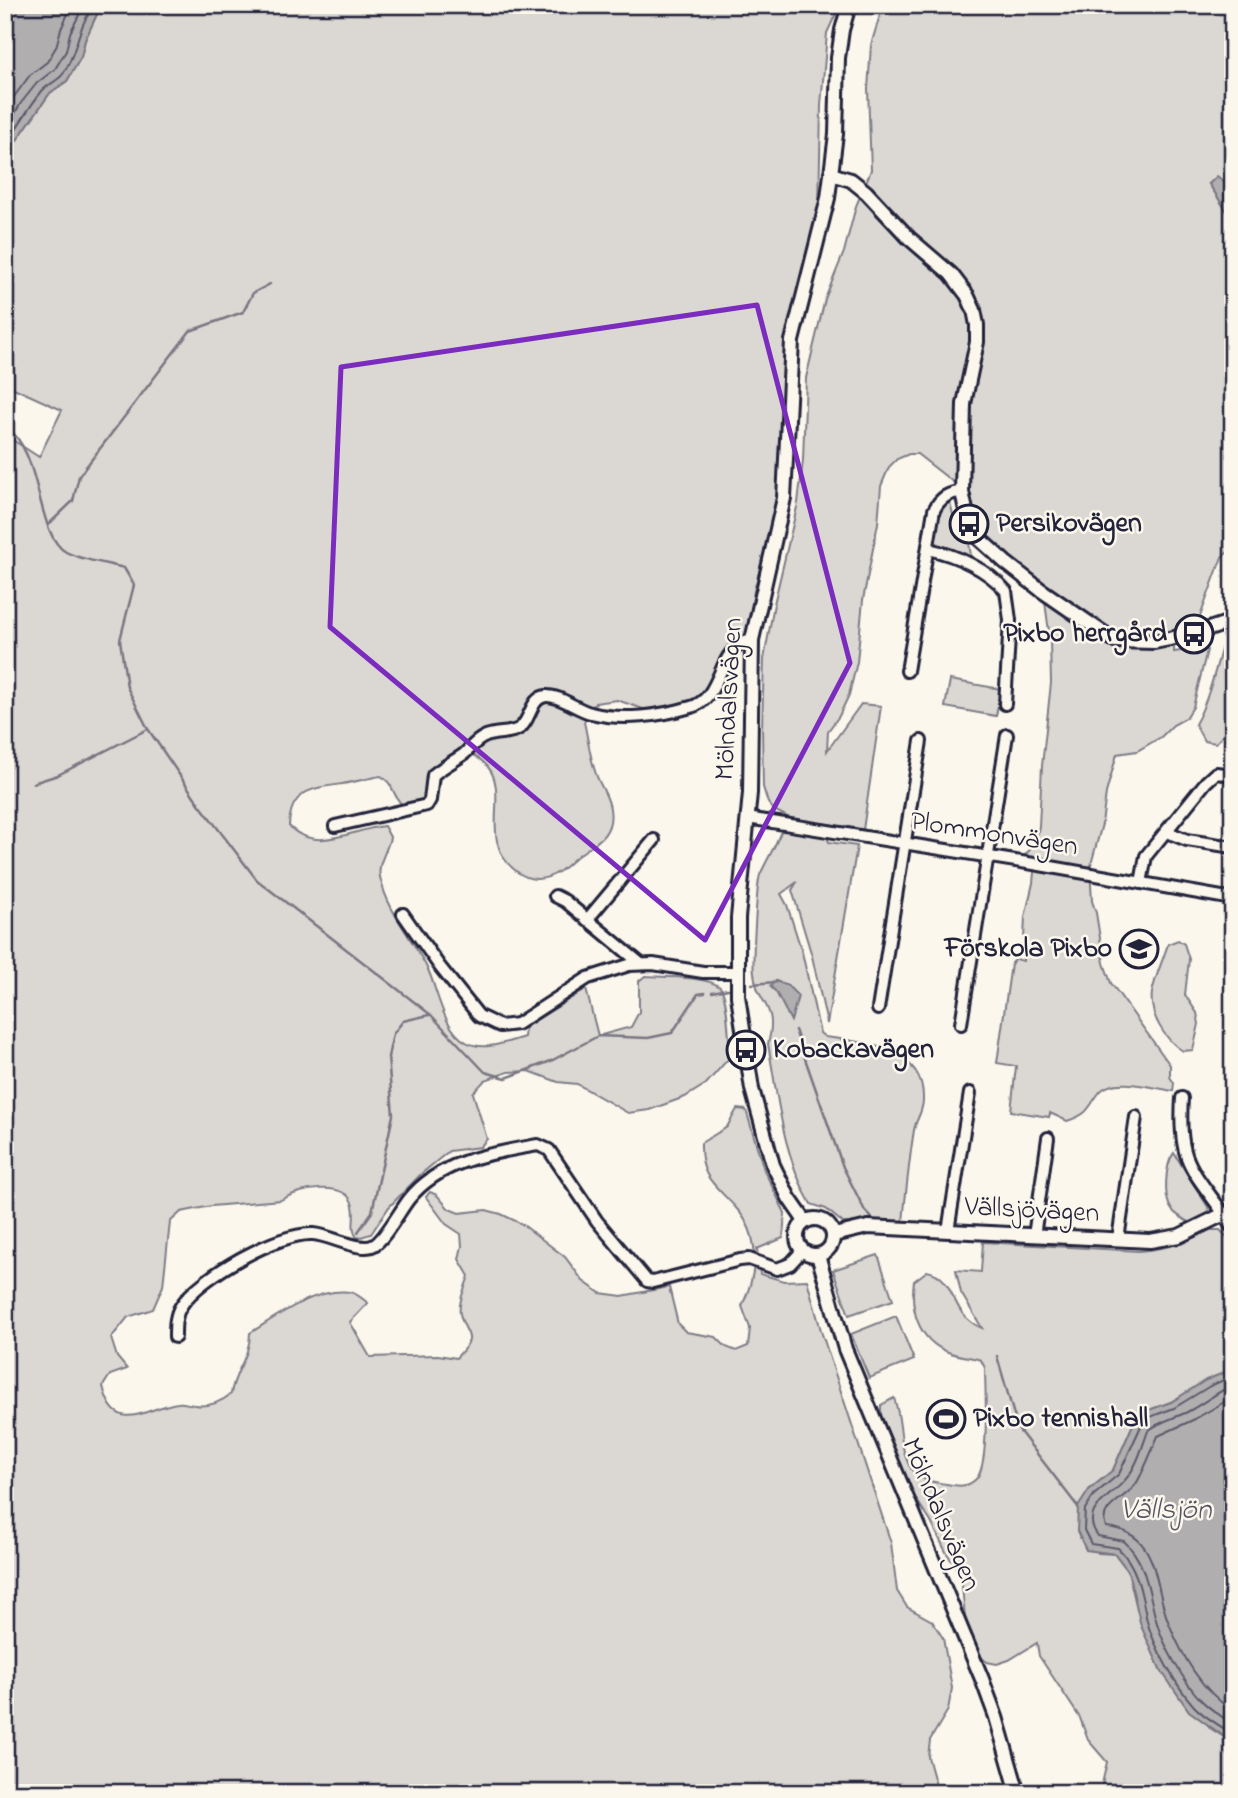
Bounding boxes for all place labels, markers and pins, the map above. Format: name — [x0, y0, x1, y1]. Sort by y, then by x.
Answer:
bus stop icon: Persikovägen — [948, 503, 990, 545]
place label: Persikovägen — [996, 504, 1142, 546]
bus stop icon: Pixbo herrgård — [1173, 613, 1215, 655]
place label: Pixbo herrgård — [1003, 614, 1167, 656]
school or university icon: Förskola Pixbo — [1118, 928, 1160, 970]
place label: Förskola Pixbo — [943, 929, 1112, 970]
bus stop icon: Kobackavägen — [725, 1029, 767, 1071]
place label: Kobackavägen — [773, 1030, 934, 1072]
sports icon: Pixbo tennishall — [925, 1398, 967, 1440]
place label: Pixbo tennishall — [973, 1399, 1148, 1440]

